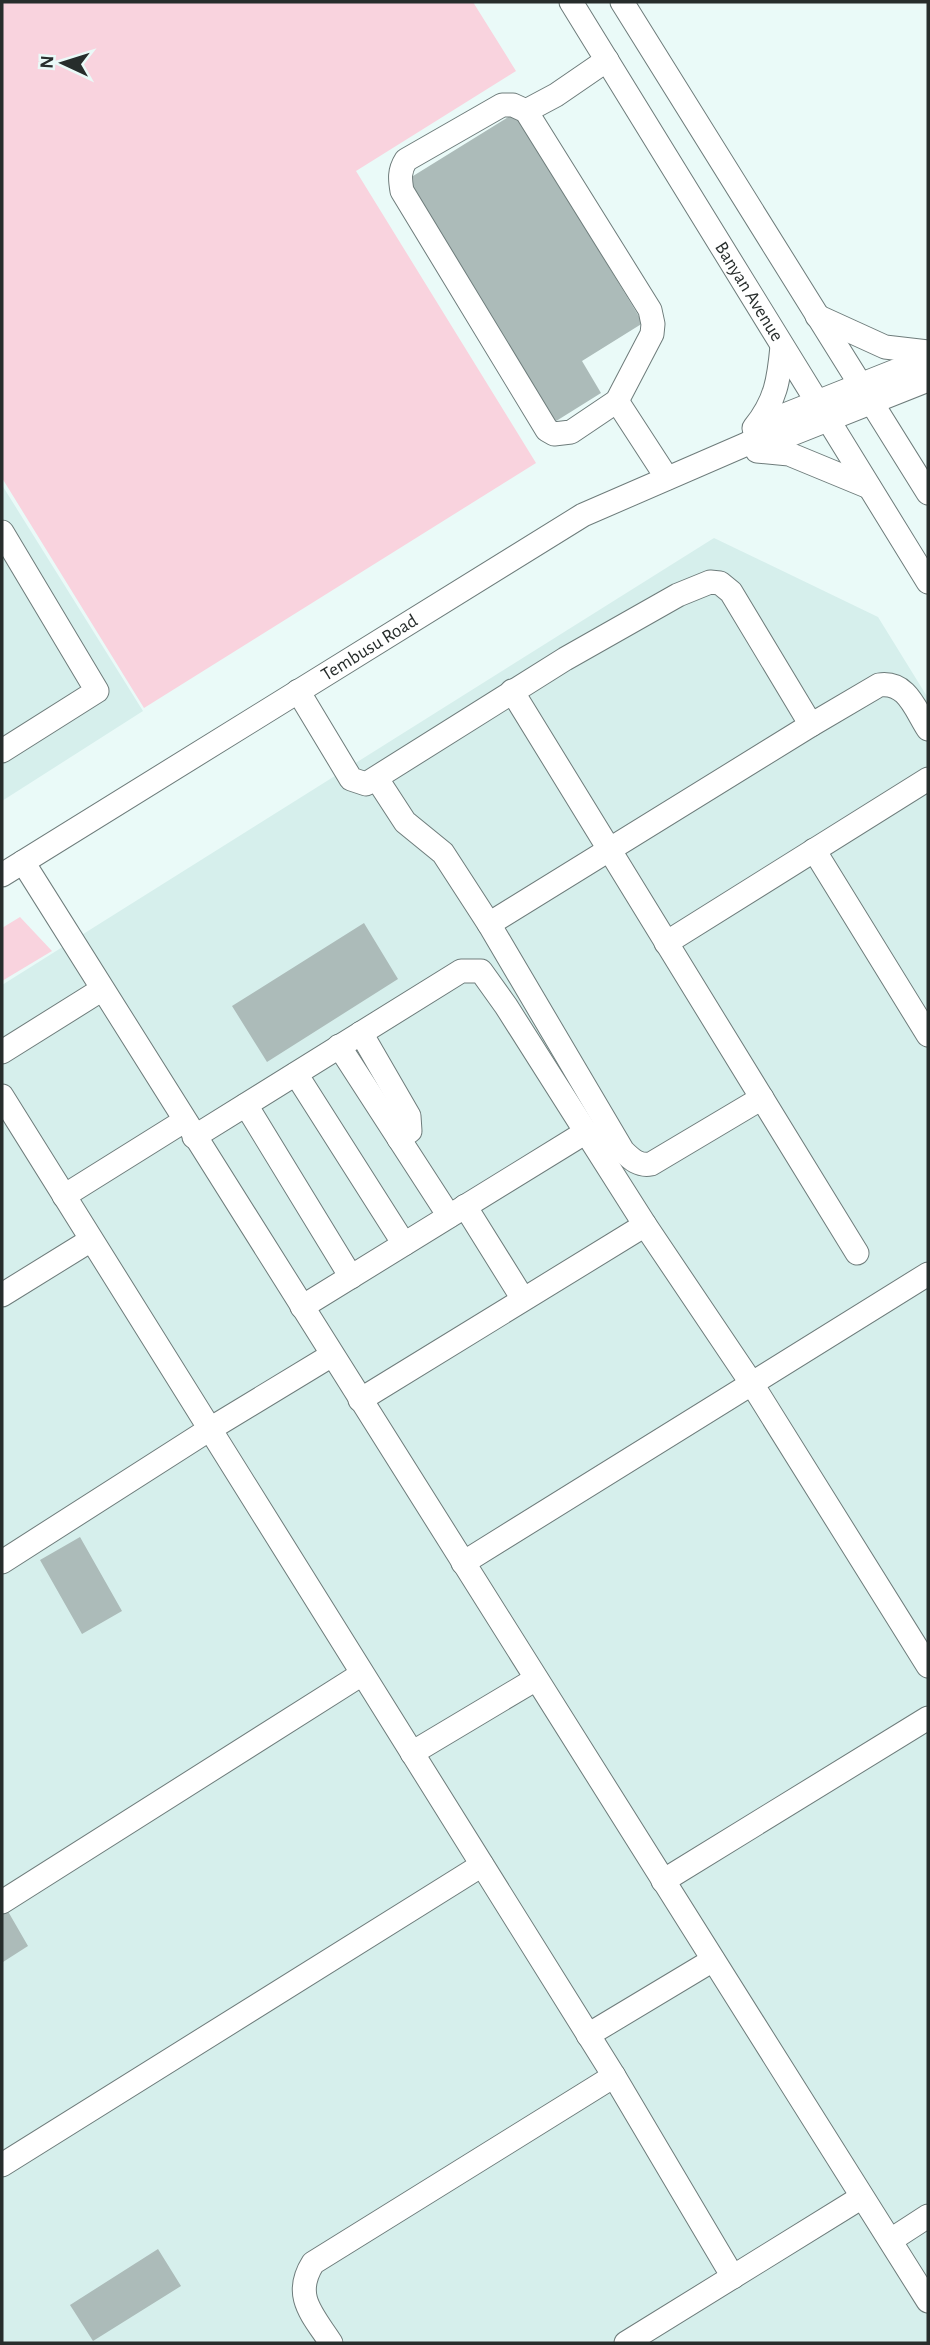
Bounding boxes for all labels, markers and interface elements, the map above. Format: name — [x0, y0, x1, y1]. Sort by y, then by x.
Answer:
north arrow — [28, 28, 98, 98]
text: N — [38, 55, 57, 69]
street label: Banyan Avenue — [712, 238, 787, 345]
street label: Tembusu Road — [318, 611, 421, 684]

